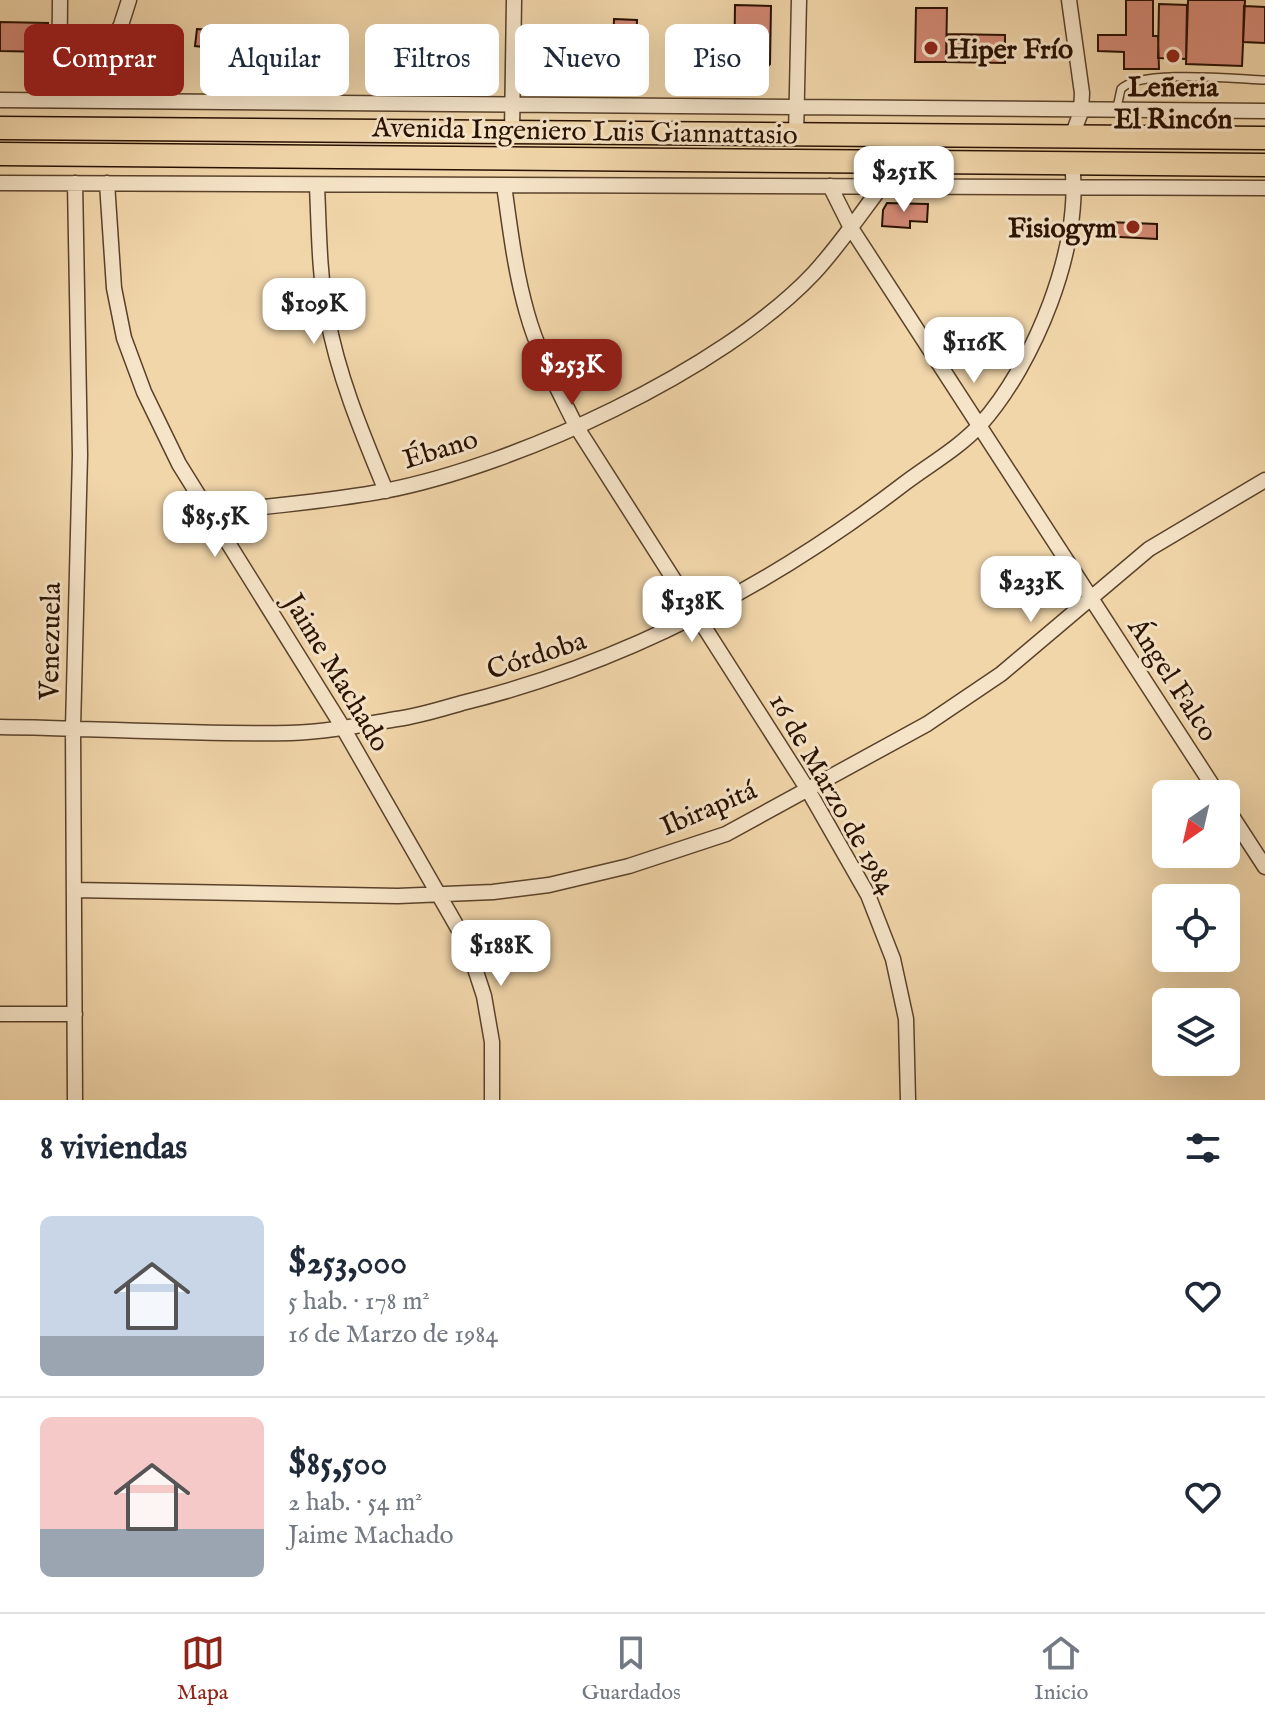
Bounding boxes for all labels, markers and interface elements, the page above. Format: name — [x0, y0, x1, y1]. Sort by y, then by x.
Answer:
chip: Comprar — [24, 24, 184, 96]
chip: Alquilar — [200, 24, 349, 96]
chip: Filtros — [365, 24, 499, 96]
chip: Nuevo — [515, 24, 649, 96]
chip: Piso — [665, 24, 769, 96]
place label: Hiper Frío — [947, 33, 1073, 68]
marker: Hiper Frío — [922, 39, 940, 57]
marker: Leñeria El Rincón — [1164, 47, 1182, 65]
place label: Leñeria El Rincón — [1114, 71, 1232, 138]
street label: Avenida Ingeniero Luis Giannattasio — [371, 111, 798, 154]
pin: $251K — [848, 146, 960, 214]
text: $251K — [872, 155, 936, 188]
place label: Fisiogym — [1008, 212, 1117, 247]
marker: Fisiogym — [1124, 218, 1142, 236]
pin: $109K — [258, 278, 370, 346]
text: $109K — [281, 287, 347, 320]
pin: $116K — [918, 317, 1030, 385]
text: $116K — [942, 326, 1006, 359]
pin: $253K — [516, 339, 628, 407]
text: $253K — [540, 348, 604, 381]
street label: Ébano — [399, 422, 482, 478]
pin: $85.5K — [150, 491, 280, 559]
text: $85.5K — [181, 500, 249, 533]
pin: $233K — [975, 556, 1087, 624]
text: $233K — [999, 565, 1063, 598]
pin: $138K — [636, 576, 748, 644]
street label: Venezuela — [33, 581, 70, 701]
street label: Jaime Machado — [273, 585, 397, 759]
text: $138K — [661, 585, 723, 618]
street label: Ángel Falco — [1119, 611, 1225, 749]
street label: Córdoba — [483, 624, 592, 689]
street label: 16 de Marzo de 1984 — [760, 687, 904, 901]
street label: Ibirapitá — [656, 773, 763, 845]
north arrow — [1152, 780, 1240, 868]
map controls — [1152, 780, 1240, 1076]
button: locate — [1152, 884, 1240, 972]
pin: $188K — [445, 920, 557, 988]
text: $188K — [469, 929, 533, 962]
button: layers — [1152, 988, 1240, 1076]
icon: filters — [1181, 1126, 1225, 1170]
text: 8 viviendas — [40, 1127, 187, 1170]
text: $253,000 — [288, 1242, 407, 1285]
icon: home — [104, 1248, 200, 1344]
icon: heart — [1181, 1274, 1225, 1318]
text: 5 hab. · 178 m² — [288, 1285, 430, 1318]
text: 16 de Marzo de 1984 — [288, 1318, 498, 1351]
text: $85,500 — [288, 1443, 387, 1486]
icon: home — [104, 1449, 200, 1545]
icon: heart — [1181, 1475, 1225, 1519]
text: 2 hab. · 54 m² — [288, 1486, 423, 1519]
text: Jaime Machado — [288, 1519, 454, 1552]
tab: Mapa — [177, 1631, 228, 1707]
tab: Guardados — [582, 1631, 681, 1707]
tab: Inicio — [1034, 1631, 1088, 1707]

